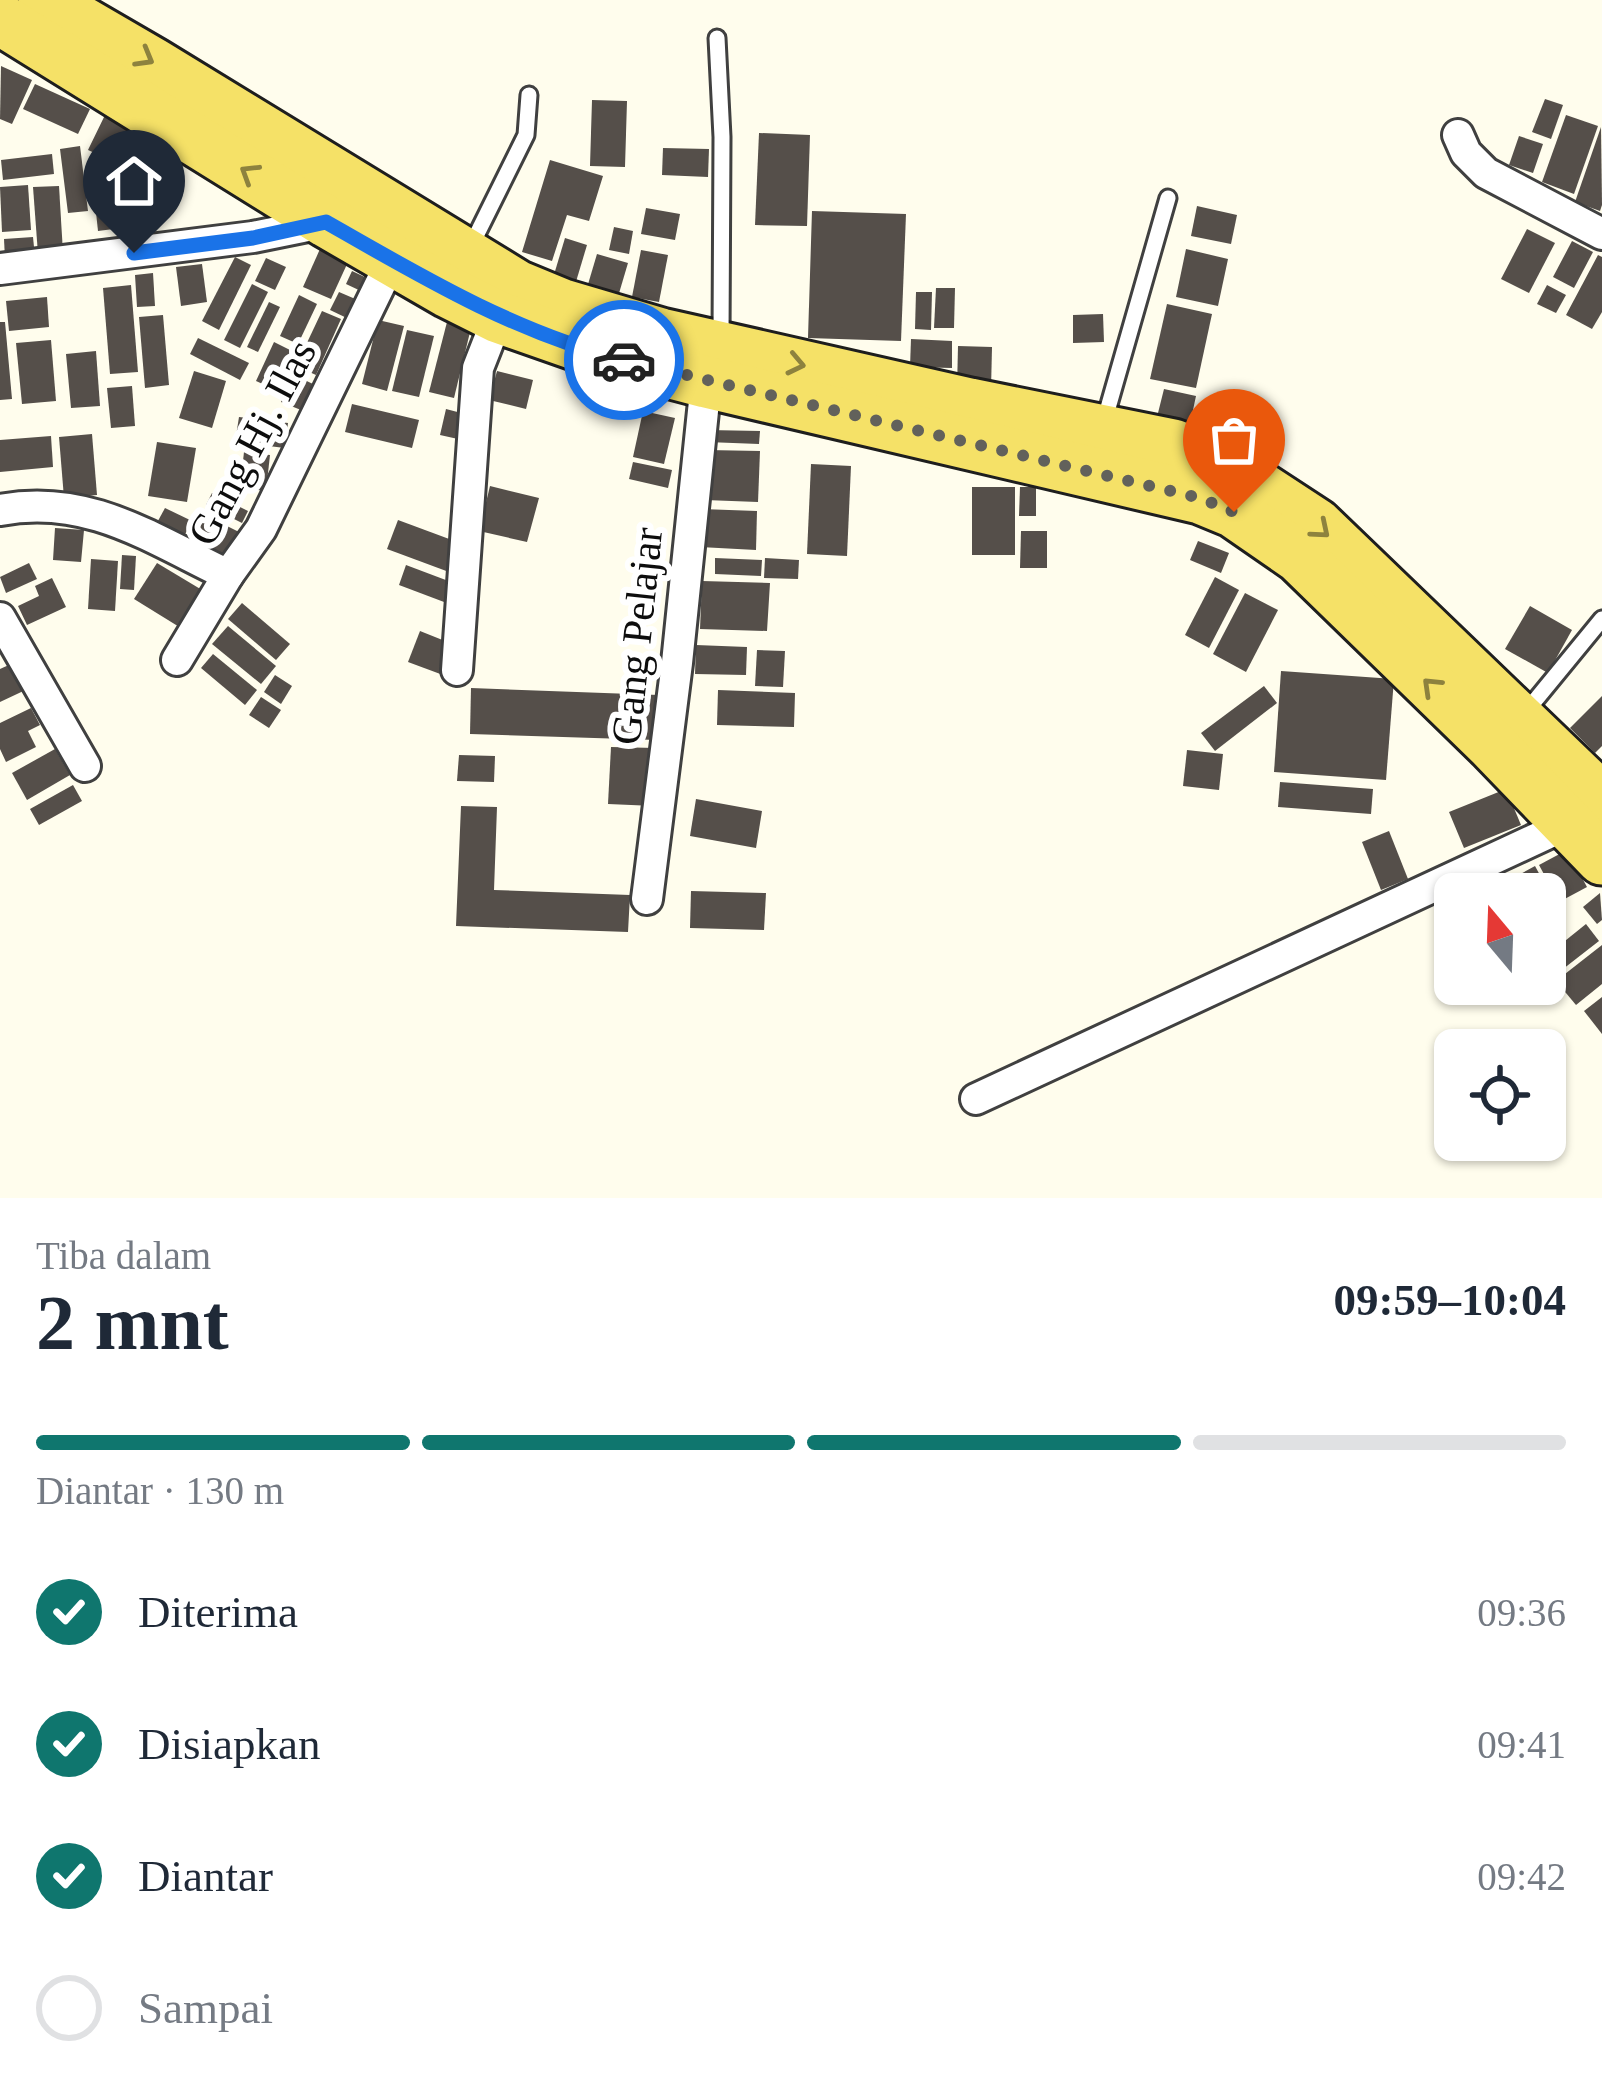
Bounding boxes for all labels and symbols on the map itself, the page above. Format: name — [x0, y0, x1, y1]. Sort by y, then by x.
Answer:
one-way arrow — [132, 44, 154, 67]
pin — [83, 130, 185, 253]
one-way arrow — [240, 165, 262, 188]
courier — [564, 300, 684, 420]
street label: Gang Hj. Ilas — [179, 332, 325, 553]
one-way arrow — [785, 350, 805, 375]
pin — [1183, 389, 1285, 512]
one-way arrow — [1307, 516, 1329, 537]
street label: Gang Pelajar — [603, 525, 671, 747]
one-way arrow — [1423, 678, 1445, 700]
north arrow — [1434, 873, 1566, 1005]

